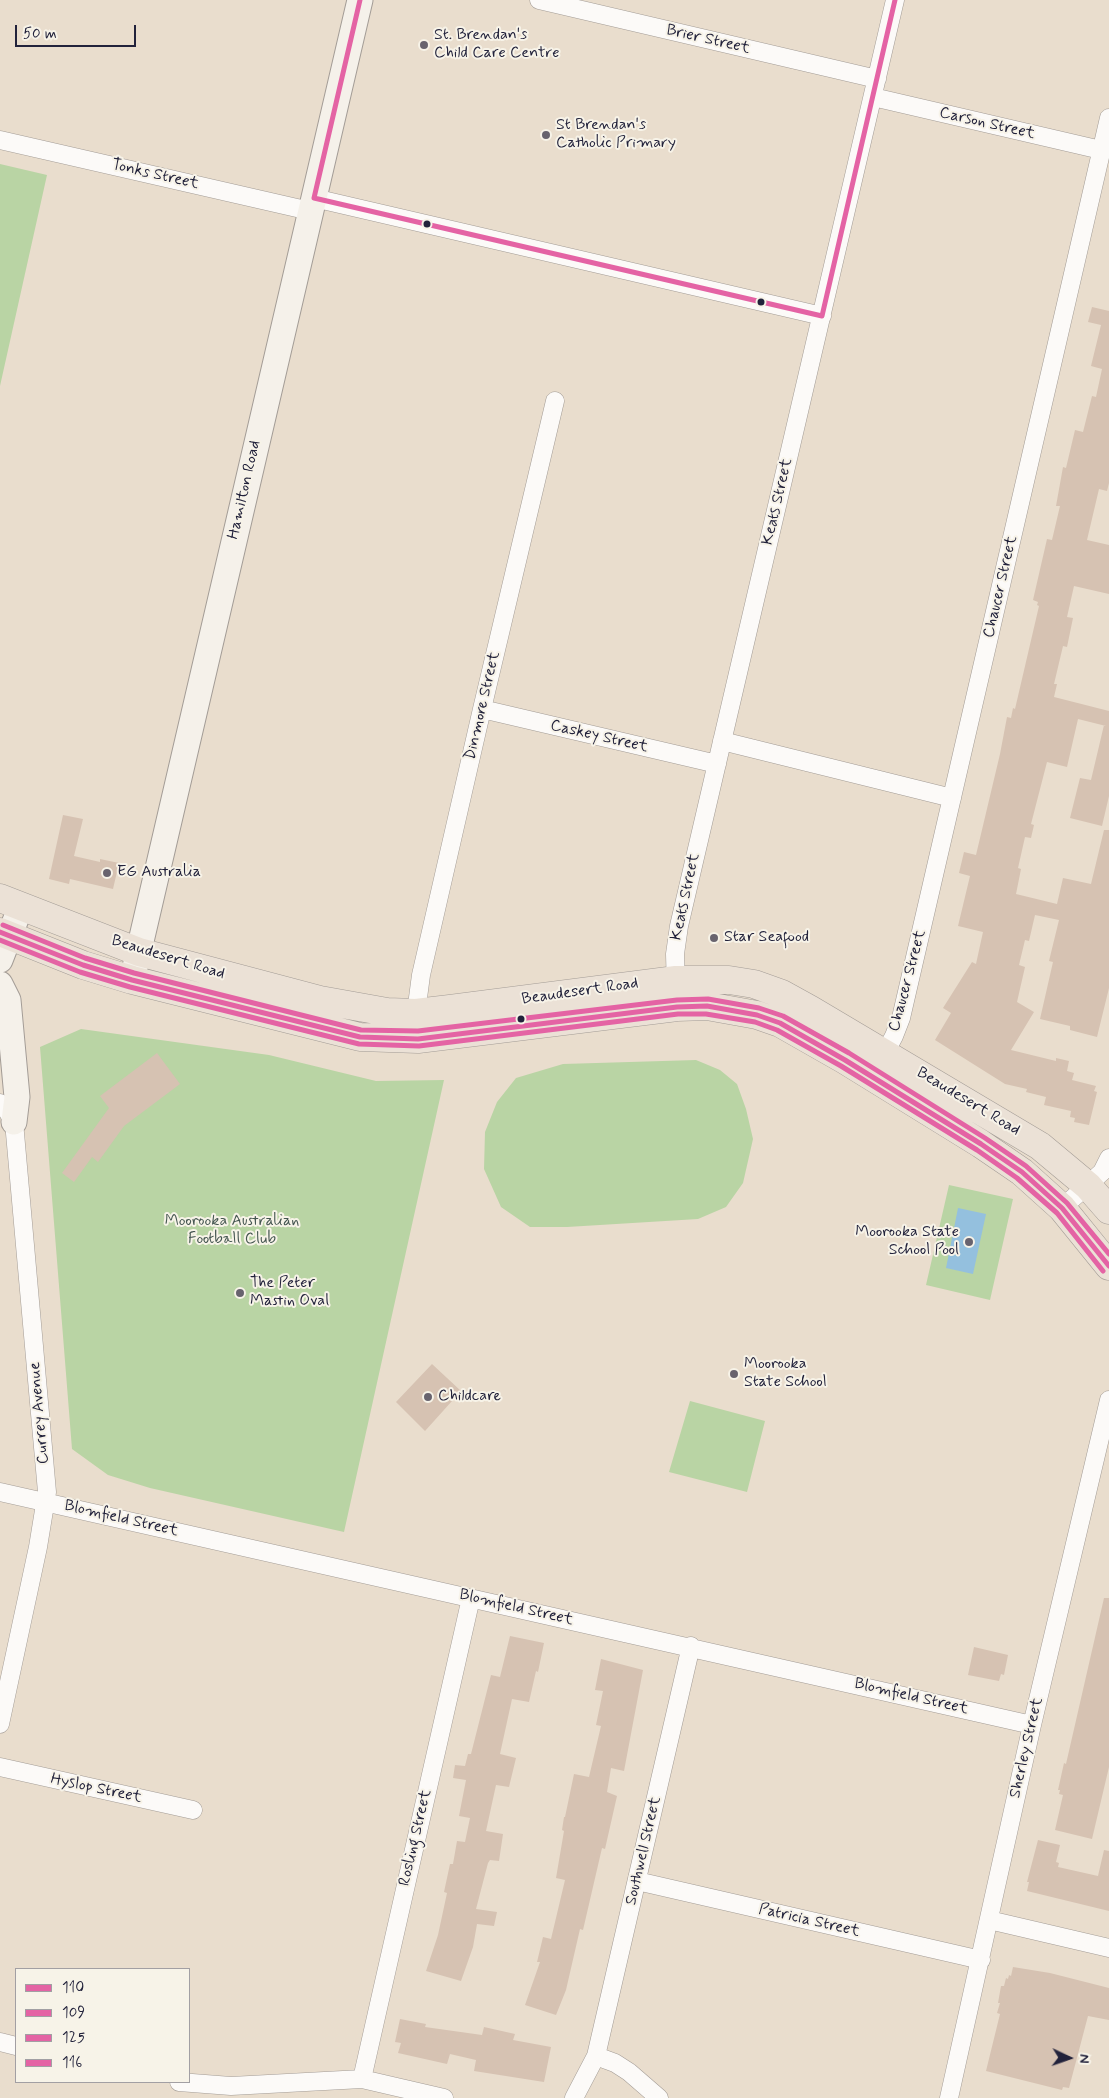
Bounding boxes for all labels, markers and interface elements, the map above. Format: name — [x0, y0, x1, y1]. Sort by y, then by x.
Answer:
scale bar — [18, 15, 139, 47]
street label: Brier Street — [664, 21, 752, 59]
text: 50 m — [23, 24, 57, 44]
place label: St. Brendan's Child Care Centre — [434, 26, 560, 64]
marker: St. Brendan's Child Care Centre — [418, 39, 430, 51]
street label: Carson Street — [937, 104, 1037, 144]
place label: St Brendan's Catholic Primary — [556, 116, 676, 154]
marker: St Brendan's Catholic Primary — [540, 129, 552, 141]
street label: Tonks Street — [110, 156, 200, 194]
unlabelled marker — [422, 219, 432, 229]
unlabelled marker — [756, 297, 766, 307]
street label: Hamilton Road — [224, 439, 266, 541]
street label: Keats Street — [759, 457, 797, 547]
street label: Chaucer Street — [980, 534, 1022, 640]
street label: Dinmore Street — [461, 650, 505, 762]
street label: Caskey Street — [548, 716, 650, 758]
street label: Keats Street — [667, 852, 705, 942]
place label: EG Australia — [117, 863, 201, 883]
marker: EG Australia — [101, 867, 113, 879]
place label: Star Seafood — [724, 928, 809, 948]
street label: Chaucer Street — [885, 928, 931, 1034]
street label: Beaudesert Road — [109, 932, 227, 984]
marker: Star Seafood — [708, 932, 720, 944]
street label: Beaudesert Road — [521, 974, 639, 1010]
unlabelled marker — [516, 1014, 526, 1024]
street label: Beaudesert Road — [913, 1064, 1023, 1140]
park label: Moorooka Australian Football Club — [165, 1212, 299, 1250]
place label: Moorooka State School Pool — [855, 1223, 959, 1261]
marker: Moorooka State School Pool — [963, 1236, 975, 1248]
place label: The Peter Mastin Oval — [250, 1274, 329, 1312]
marker: The Peter Mastin Oval — [234, 1287, 246, 1299]
place label: Moorooka State School — [744, 1355, 827, 1393]
street label: Currey Avenue — [26, 1361, 54, 1465]
marker: Moorooka State School — [728, 1368, 740, 1380]
place label: Childcare — [438, 1387, 501, 1407]
marker: Childcare — [422, 1391, 434, 1403]
street label: Blomfield Street — [62, 1497, 180, 1541]
street label: Blomfield Street — [457, 1586, 575, 1630]
street label: Blomfield Street — [852, 1675, 970, 1719]
street label: Sherley Street — [1006, 1696, 1048, 1800]
street label: Hyslop Street — [49, 1770, 143, 1808]
street label: Rosling Street — [396, 1788, 436, 1888]
street label: Southwell Street — [622, 1795, 666, 1907]
street label: Patricia Street — [757, 1900, 861, 1942]
legend — [15, 1968, 190, 2083]
text: 110 — [62, 1978, 84, 1998]
text: 109 — [62, 2003, 85, 2023]
text: 125 — [62, 2028, 85, 2048]
north arrow — [1044, 2033, 1094, 2083]
text: 116 — [62, 2053, 82, 2073]
text: N — [1075, 2054, 1093, 2064]

